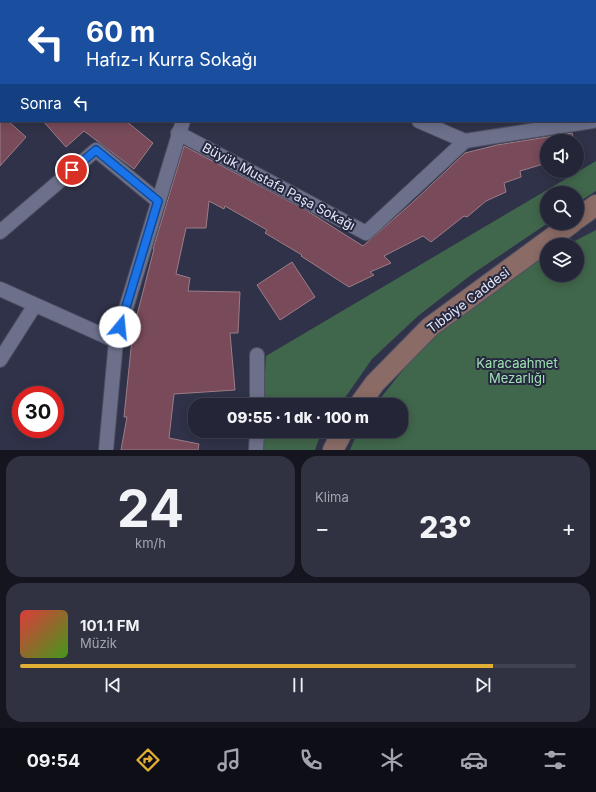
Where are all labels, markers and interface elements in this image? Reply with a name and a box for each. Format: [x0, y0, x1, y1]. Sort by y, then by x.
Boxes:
text: 60 m [86, 15, 155, 49]
icon: left [20, 16, 72, 68]
text: Hafız-ı Kurra Sokağı [86, 49, 257, 70]
icon: left [70, 92, 92, 114]
text: Sonra [20, 94, 62, 113]
map controls [540, 134, 584, 282]
button: sound [540, 134, 584, 178]
street label: Büyük Mustafa Paşa Sokağı [200, 139, 358, 233]
pin [55, 153, 89, 187]
icon: arrive [61, 159, 83, 181]
button: search [540, 186, 584, 230]
button: layers [540, 238, 584, 282]
street label: Tıbbiye Caddesi [424, 264, 512, 336]
position arrow [99, 306, 141, 348]
park label: Karacaahmet Mezarlığı [476, 355, 558, 386]
speed limit sign: 30 [12, 386, 64, 438]
text: 09:55 · 1 dk · 100 m [227, 408, 369, 427]
text: 24 [117, 477, 184, 540]
text: Klima [315, 489, 349, 505]
text: 23° [419, 509, 472, 545]
text: − [315, 515, 330, 541]
text: + [561, 515, 576, 541]
text: km/h [135, 535, 166, 551]
text: 101.1 FM [80, 616, 140, 635]
text: Müzik [80, 635, 117, 651]
icon: previous [102, 674, 124, 696]
icon: pause [287, 674, 309, 696]
icon: next [472, 674, 494, 696]
icon: directions [134, 746, 162, 774]
icon: music [215, 746, 243, 774]
icon: phone [297, 746, 325, 774]
icon: climate [378, 746, 406, 774]
icon: car [460, 746, 488, 774]
icon: filters [541, 746, 569, 774]
text: 09:54 [27, 750, 80, 771]

